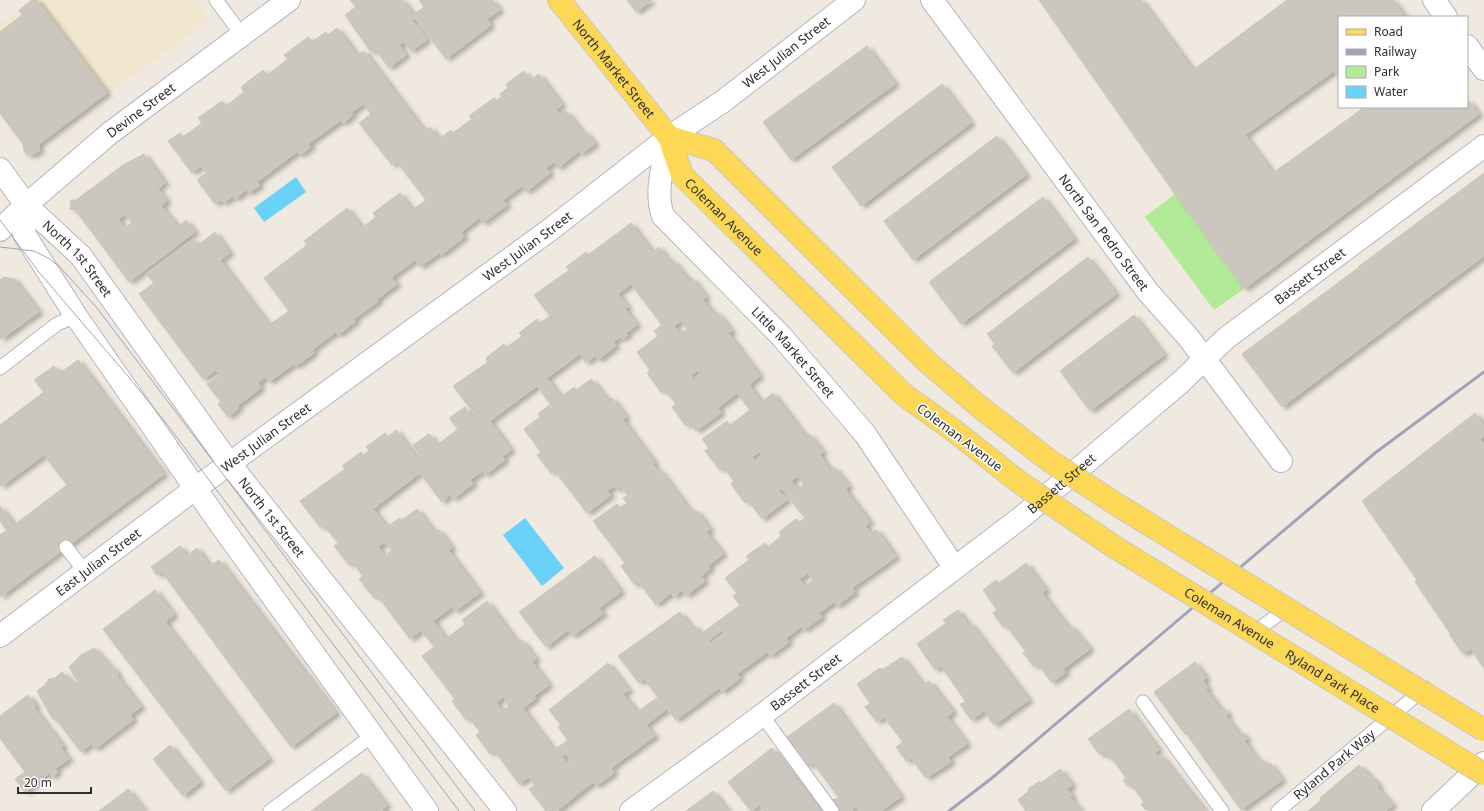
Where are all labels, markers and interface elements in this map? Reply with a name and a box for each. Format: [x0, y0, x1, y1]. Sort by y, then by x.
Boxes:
street label: West Julian Street [738, 12, 834, 92]
street label: North Market Street [569, 15, 660, 122]
legend [1338, 16, 1468, 108]
text: Road [1374, 23, 1403, 40]
text: Railway [1374, 43, 1418, 60]
text: Park [1374, 63, 1400, 80]
street label: Devine Street [103, 78, 179, 142]
text: Water [1374, 83, 1408, 100]
street label: North San Pedro Street [1055, 170, 1153, 295]
street label: Coleman Avenue [681, 174, 767, 259]
street label: West Julian Street [479, 207, 576, 285]
street label: North 1st Street [39, 216, 117, 301]
street label: Bassett Street [1270, 243, 1349, 308]
street label: Little Market Street [748, 302, 839, 402]
street label: West Julian Street [217, 398, 315, 476]
street label: Coleman Avenue [913, 399, 1007, 475]
street label: Bassett Street [1023, 449, 1100, 518]
street label: North 1st Street [235, 473, 309, 561]
street label: East Julian Street [52, 524, 145, 600]
street label: Coleman Avenue [1181, 583, 1278, 652]
street label: Ryland Park Place [1282, 645, 1383, 717]
street label: Bassett Street [766, 649, 845, 715]
street label: Ryland Park Way [1289, 724, 1379, 804]
scale bar [18, 769, 91, 795]
text: 20 m [24, 774, 52, 791]

